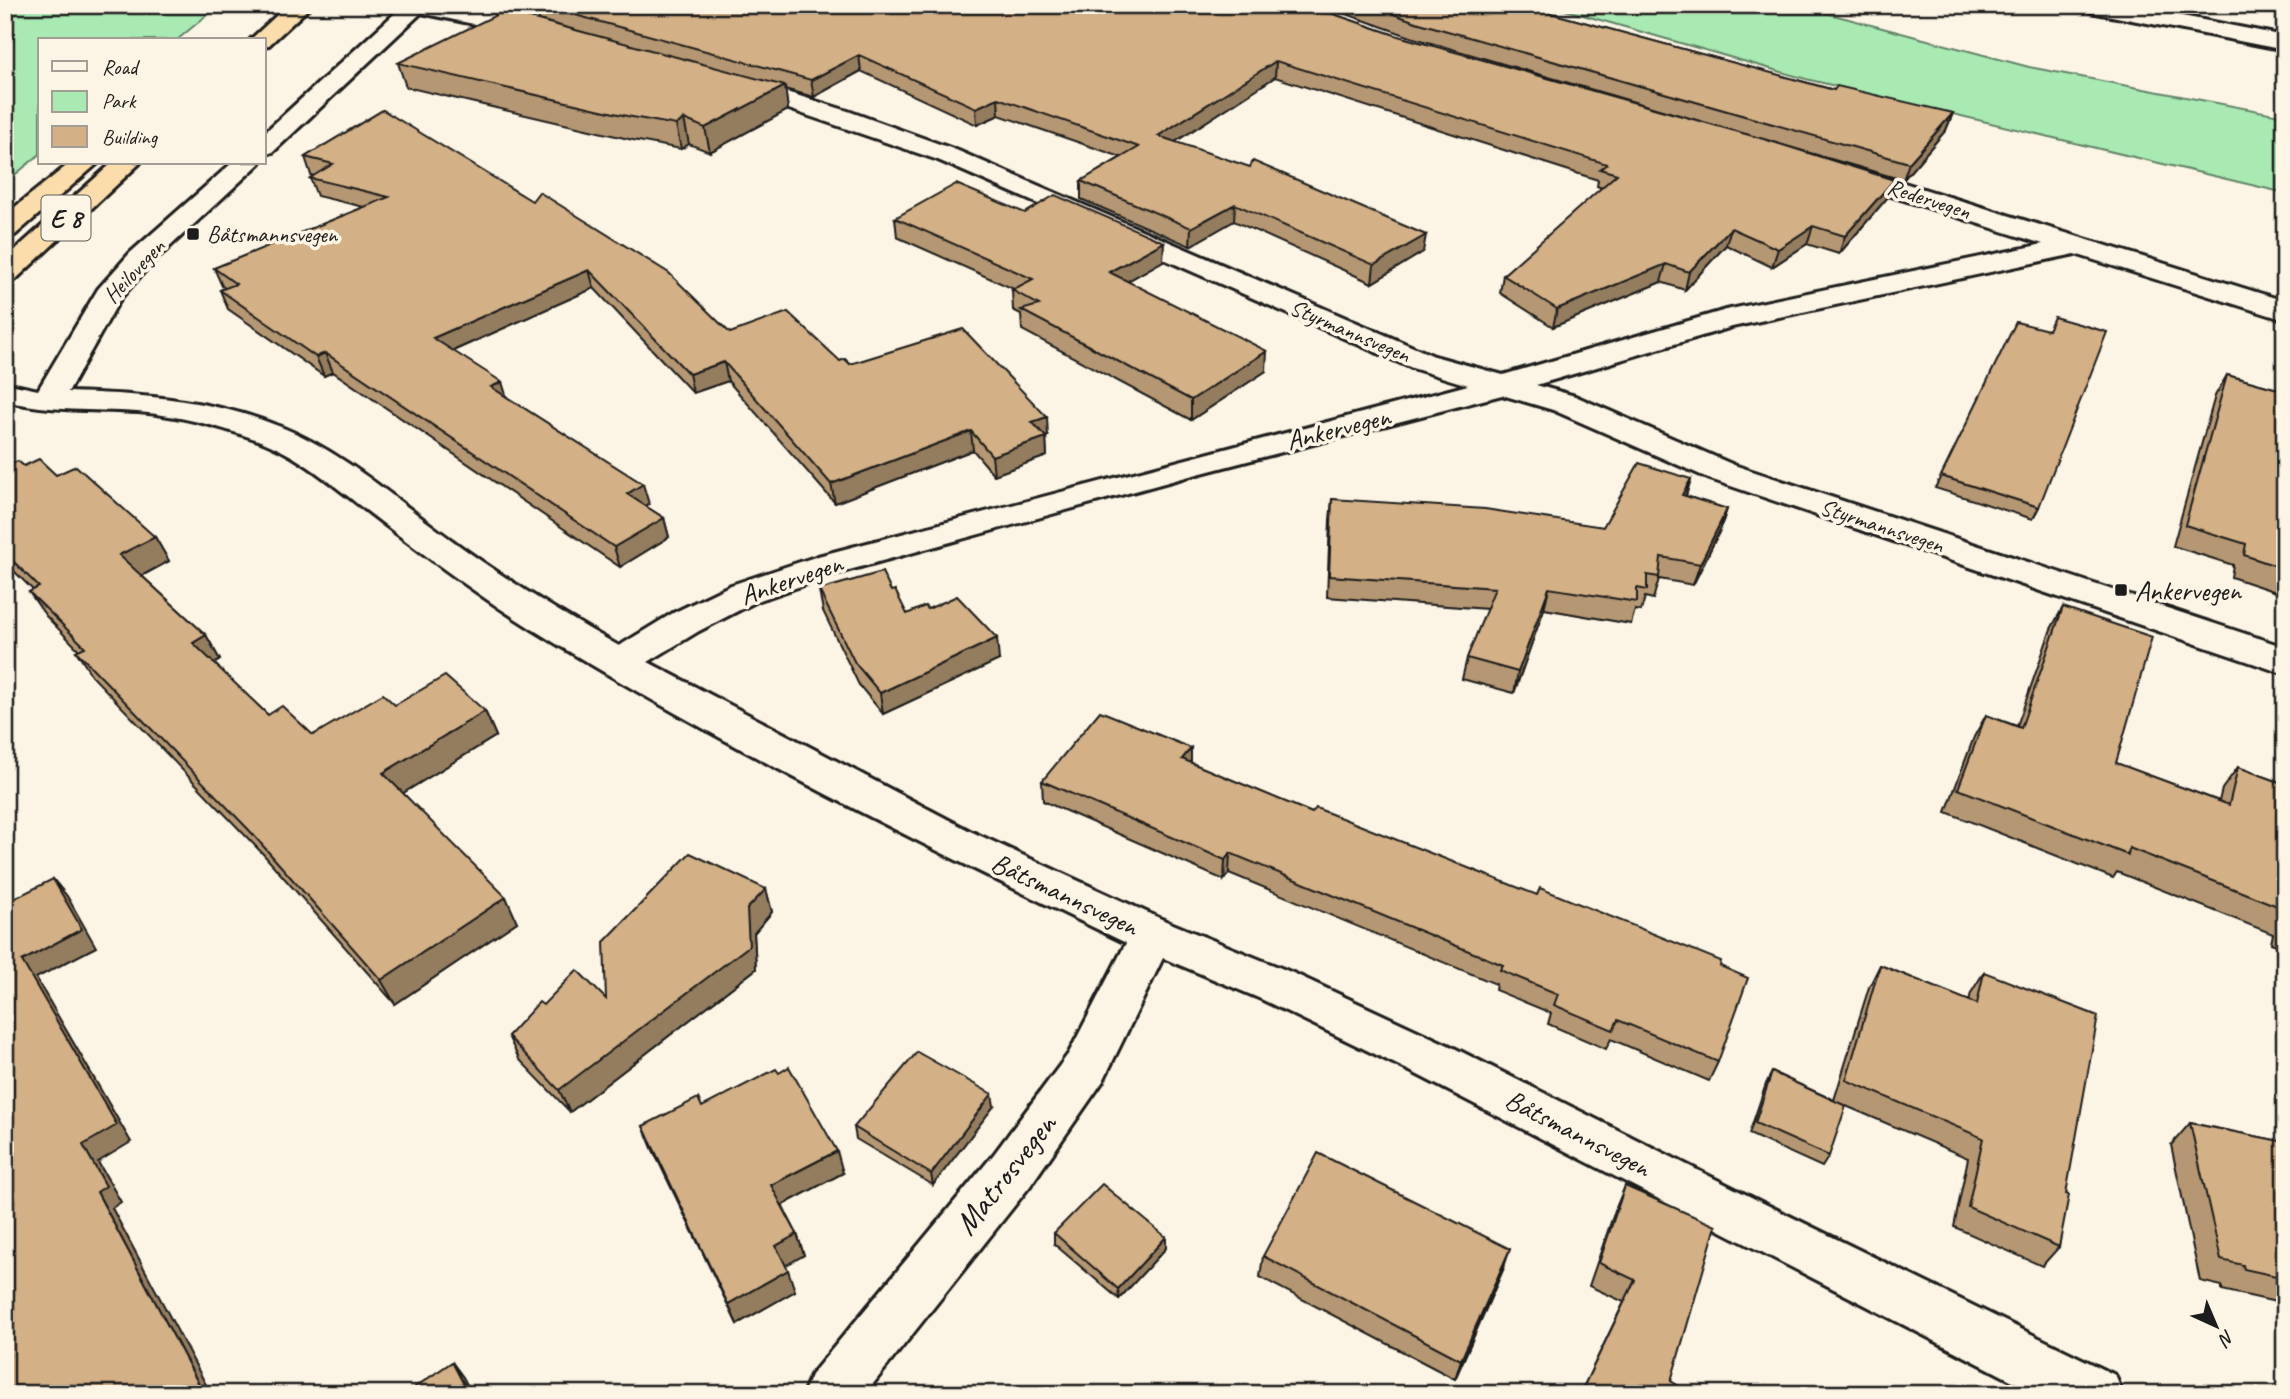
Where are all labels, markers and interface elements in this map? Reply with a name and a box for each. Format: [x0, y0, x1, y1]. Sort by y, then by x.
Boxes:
legend [38, 38, 266, 164]
text: Road [102, 54, 141, 80]
text: Park [102, 88, 137, 114]
text: Building [102, 124, 159, 150]
street label: Redervegen [1884, 172, 1975, 226]
road number: E 8 [42, 196, 90, 240]
place label: Båtsmannsvegen [207, 220, 339, 249]
marker: Båtsmannsvegen [185, 226, 201, 242]
street label: Heilovegen [97, 232, 172, 309]
street label: Styrmannsvegen [1285, 293, 1415, 370]
street label: Ankervegen [1282, 398, 1395, 458]
street label: Styrmannsvegen [1817, 492, 1948, 560]
street label: Ankervegen [735, 545, 848, 613]
place label: Ankervegen [2135, 573, 2242, 608]
marker: Ankervegen [2113, 582, 2129, 598]
street label: Båtsmannsvegen [986, 845, 1145, 944]
street label: Båtsmannsvegen [1500, 1081, 1658, 1185]
street label: Matrosvegen [944, 1103, 1067, 1243]
north arrow [2182, 1290, 2252, 1360]
text: N [2212, 1325, 2240, 1352]

